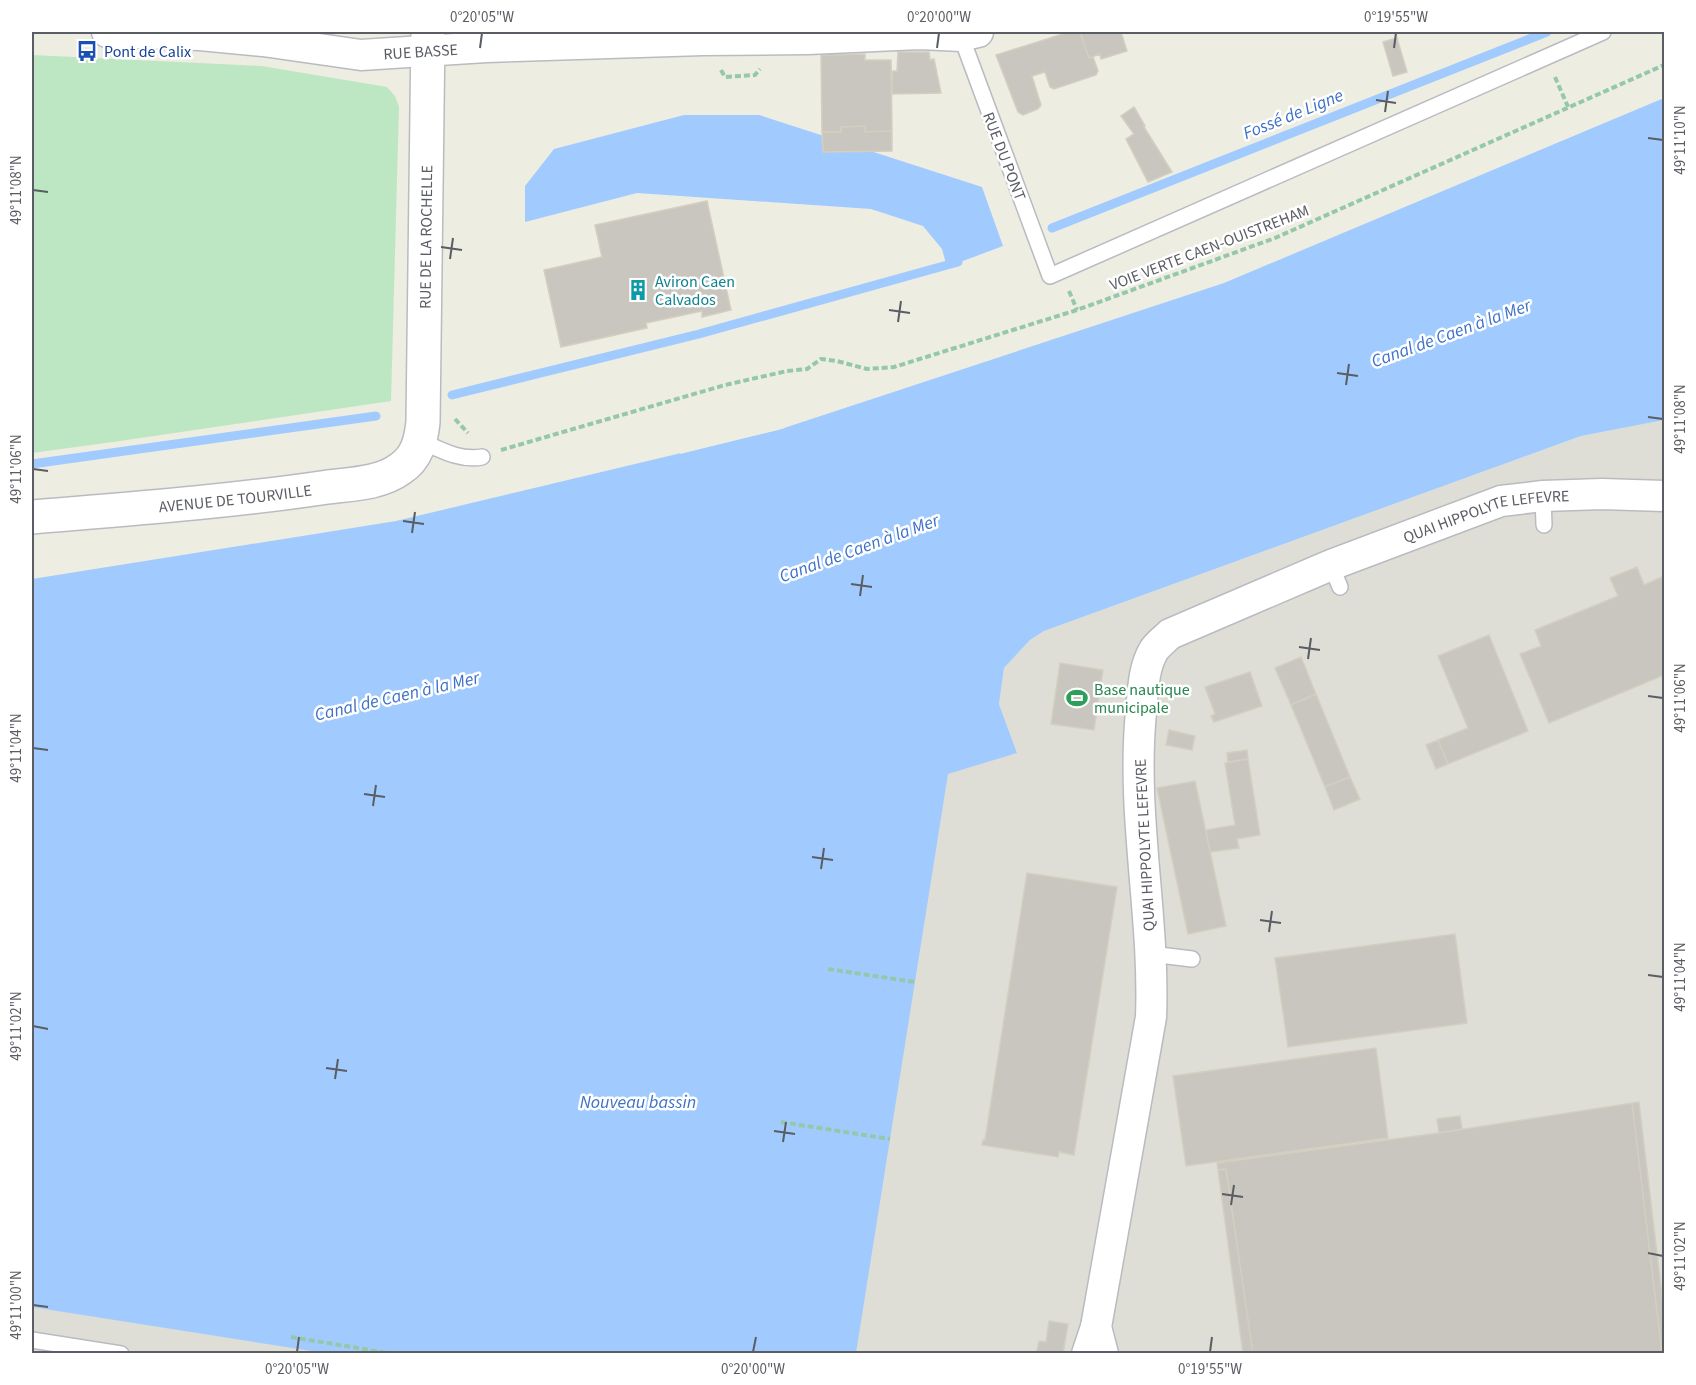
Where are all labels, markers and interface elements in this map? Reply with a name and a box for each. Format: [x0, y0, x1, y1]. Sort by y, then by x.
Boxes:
text: 0°20'05"W [450, 7, 514, 28]
text: 0°20'00"W [907, 7, 971, 28]
text: 0°19'55"W [1364, 7, 1428, 28]
bus stop icon: Pont de Calix [75, 39, 99, 63]
street label: RUE BASSE [383, 39, 458, 66]
place label: Pont de Calix [104, 41, 191, 63]
water label: Fossé de Ligne [1239, 83, 1348, 146]
text: 49°11'10"N [1670, 105, 1691, 175]
street label: RUE DU PONT [977, 109, 1031, 204]
text: 49°11'08"N [6, 155, 27, 225]
street label: RUE DE LA ROCHELLE [414, 165, 438, 309]
street label: VOIE VERTE CAEN-OUISTREHAM [1106, 200, 1312, 296]
place label: Aviron Caen Calvados [655, 271, 735, 311]
building icon: Aviron Caen Calvados [626, 278, 650, 302]
water label: Canal de Caen à la Mer [1368, 293, 1535, 374]
text: 49°11'08"N [1670, 384, 1691, 454]
text: 49°11'06"N [6, 434, 27, 504]
street label: AVENUE DE TOURVILLE [158, 479, 313, 518]
street label: QUAI HIPPOLYTE LEFEVRE [1400, 485, 1570, 549]
water label: Canal de Caen à la Mer [776, 508, 943, 589]
text: 49°11'06"N [1670, 663, 1691, 733]
water label: Canal de Caen à la Mer [312, 665, 483, 728]
place label: Base nautique municipale [1094, 679, 1190, 719]
sports icon: Base nautique municipale [1065, 686, 1089, 710]
text: 49°11'04"N [6, 713, 27, 783]
street label: QUAI HIPPOLYTE LEFEVRE [1129, 758, 1161, 932]
text: 49°11'04"N [1670, 942, 1691, 1012]
text: 49°11'02"N [6, 991, 27, 1061]
water label: Nouveau bassin [580, 1090, 696, 1115]
text: 49°11'02"N [1670, 1221, 1691, 1291]
text: 49°11'00"N [6, 1270, 27, 1340]
text: 0°20'05"W [265, 1359, 329, 1380]
text: 0°20'00"W [721, 1359, 785, 1380]
text: 0°19'55"W [1178, 1359, 1242, 1380]

